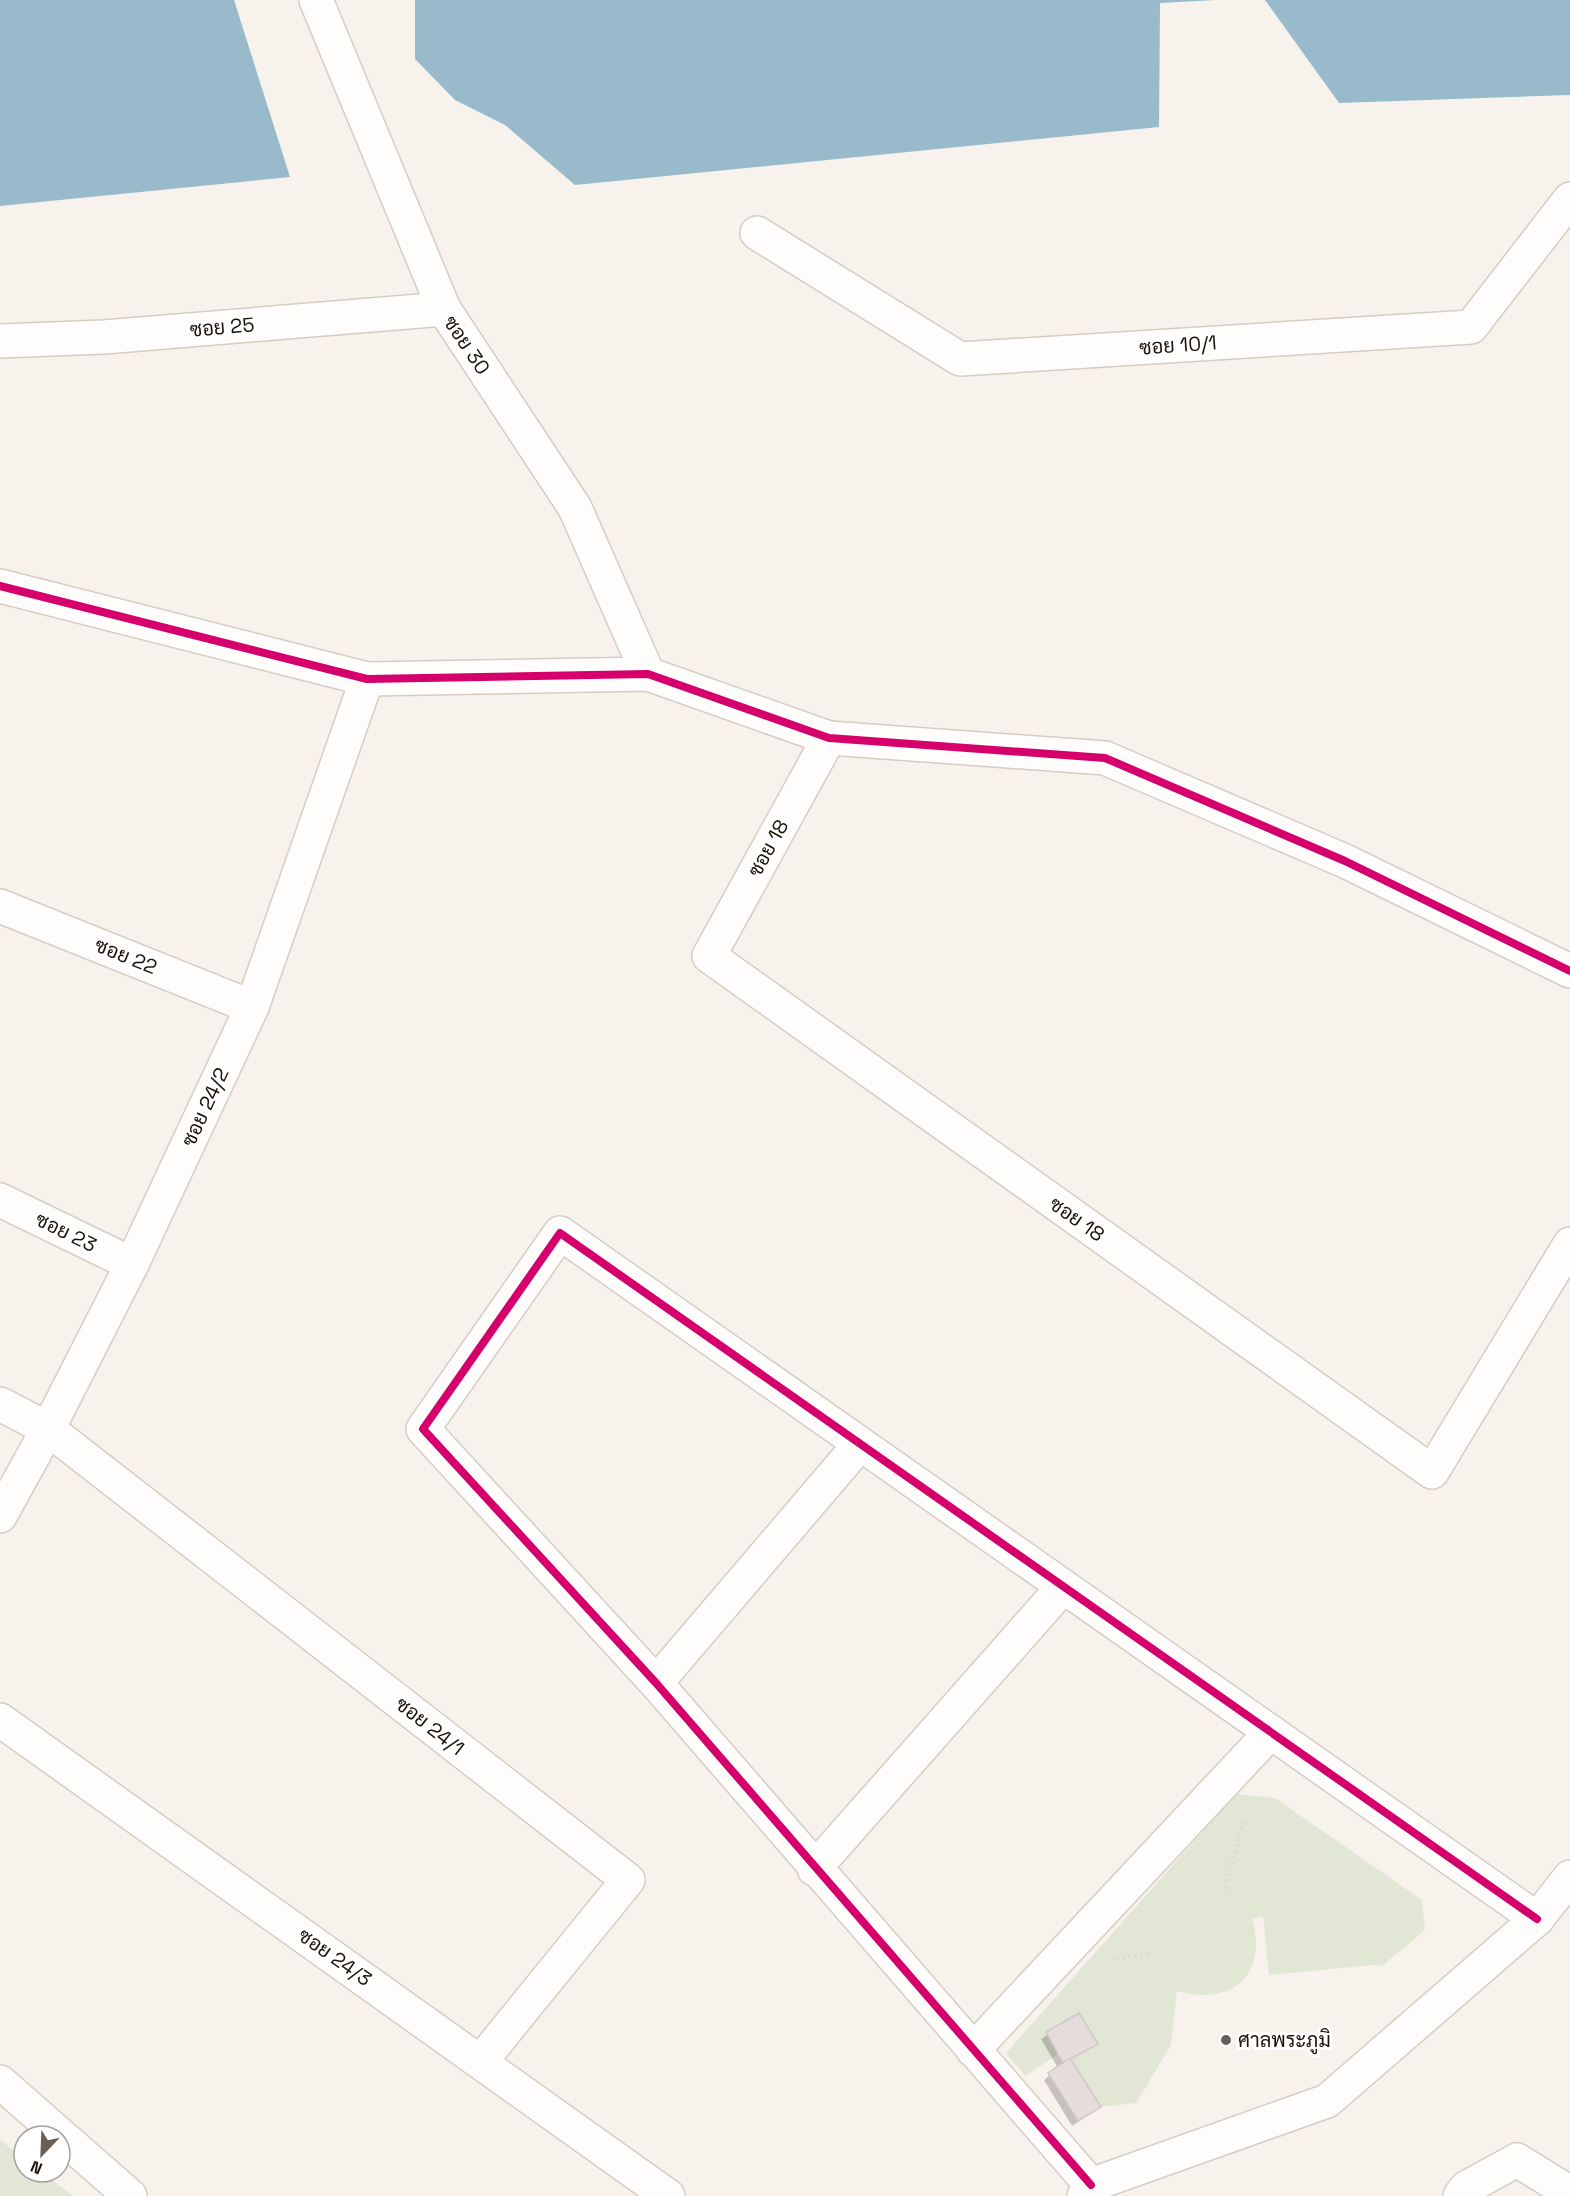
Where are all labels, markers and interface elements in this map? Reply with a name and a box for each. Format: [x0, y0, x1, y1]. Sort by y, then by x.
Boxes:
street label: ซอย 25 [189, 311, 255, 343]
street label: ซอย 30 [438, 311, 496, 379]
street label: ซอย 10/1 [1138, 329, 1218, 361]
street label: ซอย 18 [742, 815, 794, 881]
street label: ซอย 22 [91, 932, 161, 980]
street label: ซอย 24/2 [175, 1063, 235, 1151]
street label: ซอย 18 [1044, 1191, 1110, 1247]
street label: ซอย 23 [31, 1206, 101, 1258]
street label: ซอย 24/1 [390, 1691, 470, 1761]
street label: ซอย 24/3 [293, 1922, 377, 1992]
place label: ศาลพระภูมิ [1238, 2027, 1331, 2055]
marker: ศาลพระภูมิ [1219, 2033, 1233, 2047]
north arrow [12, 2124, 72, 2184]
text: N [27, 2156, 45, 2179]

